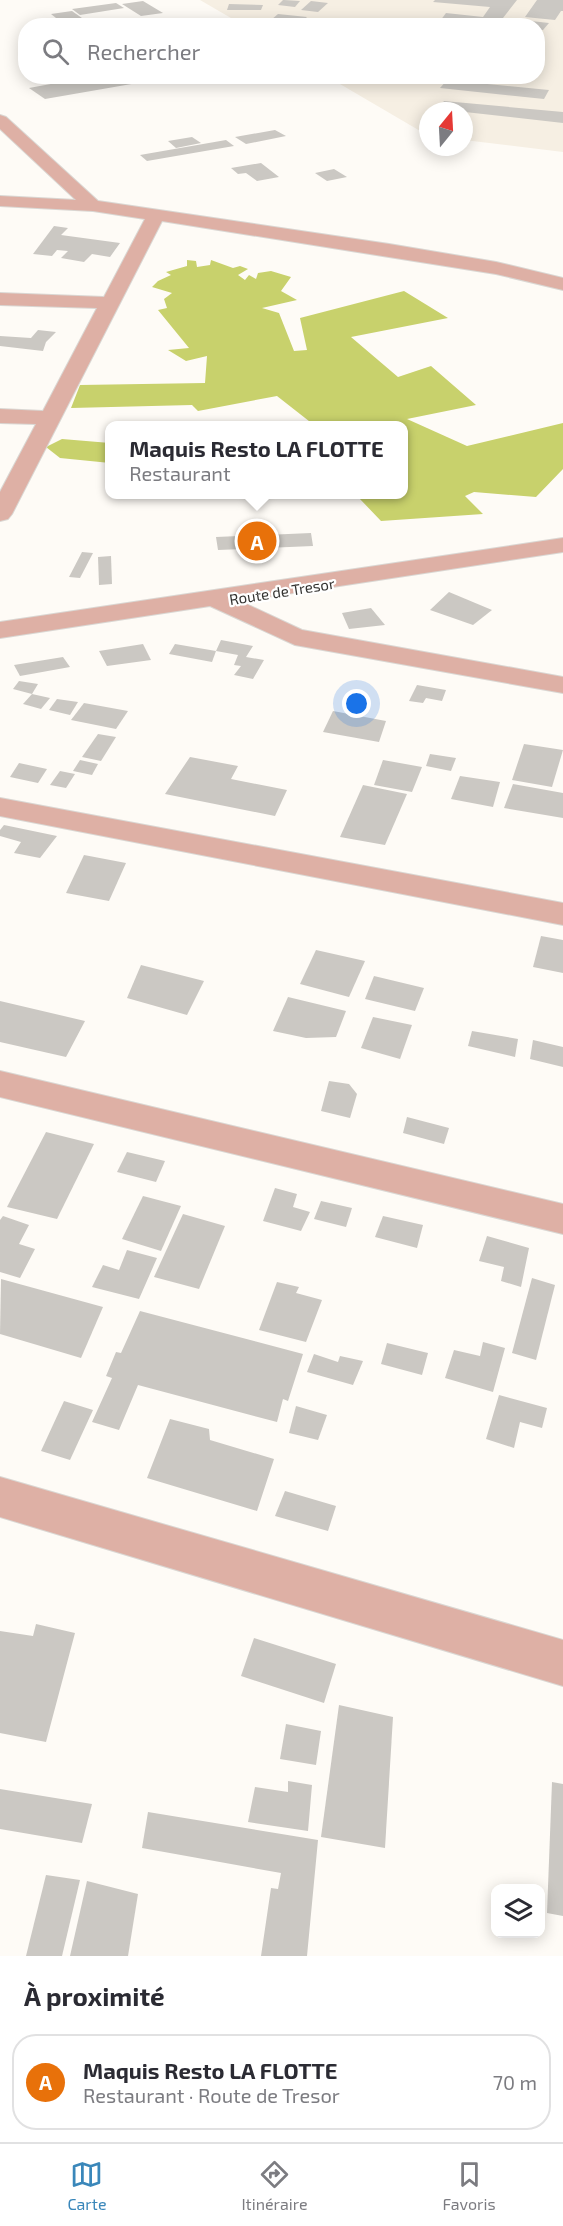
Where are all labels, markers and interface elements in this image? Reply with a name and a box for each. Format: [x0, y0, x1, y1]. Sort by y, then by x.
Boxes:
search box [18, 18, 545, 84]
icon: search [39, 35, 72, 68]
text: Rechercher [87, 38, 200, 64]
north arrow [419, 102, 473, 156]
popup [105, 421, 408, 499]
text: Maquis Resto LA FLOTTE [129, 435, 384, 461]
text: Restaurant [129, 461, 231, 485]
pin: A [238, 518, 276, 564]
street label: Route de Tresor [228, 574, 336, 608]
your location [342, 689, 371, 718]
map controls [491, 1884, 545, 1938]
button: layers [491, 1884, 545, 1938]
text: À proximité [24, 1980, 165, 2011]
text: Maquis Resto LA FLOTTE [83, 2057, 338, 2083]
text: A [39, 2070, 52, 2094]
text: 70 m [493, 2070, 537, 2094]
text: Restaurant · Route de Tresor [83, 2083, 340, 2107]
tab: Carte [67, 2158, 106, 2213]
tab: Itinéraire [241, 2158, 308, 2213]
tab: Favoris [442, 2158, 496, 2213]

